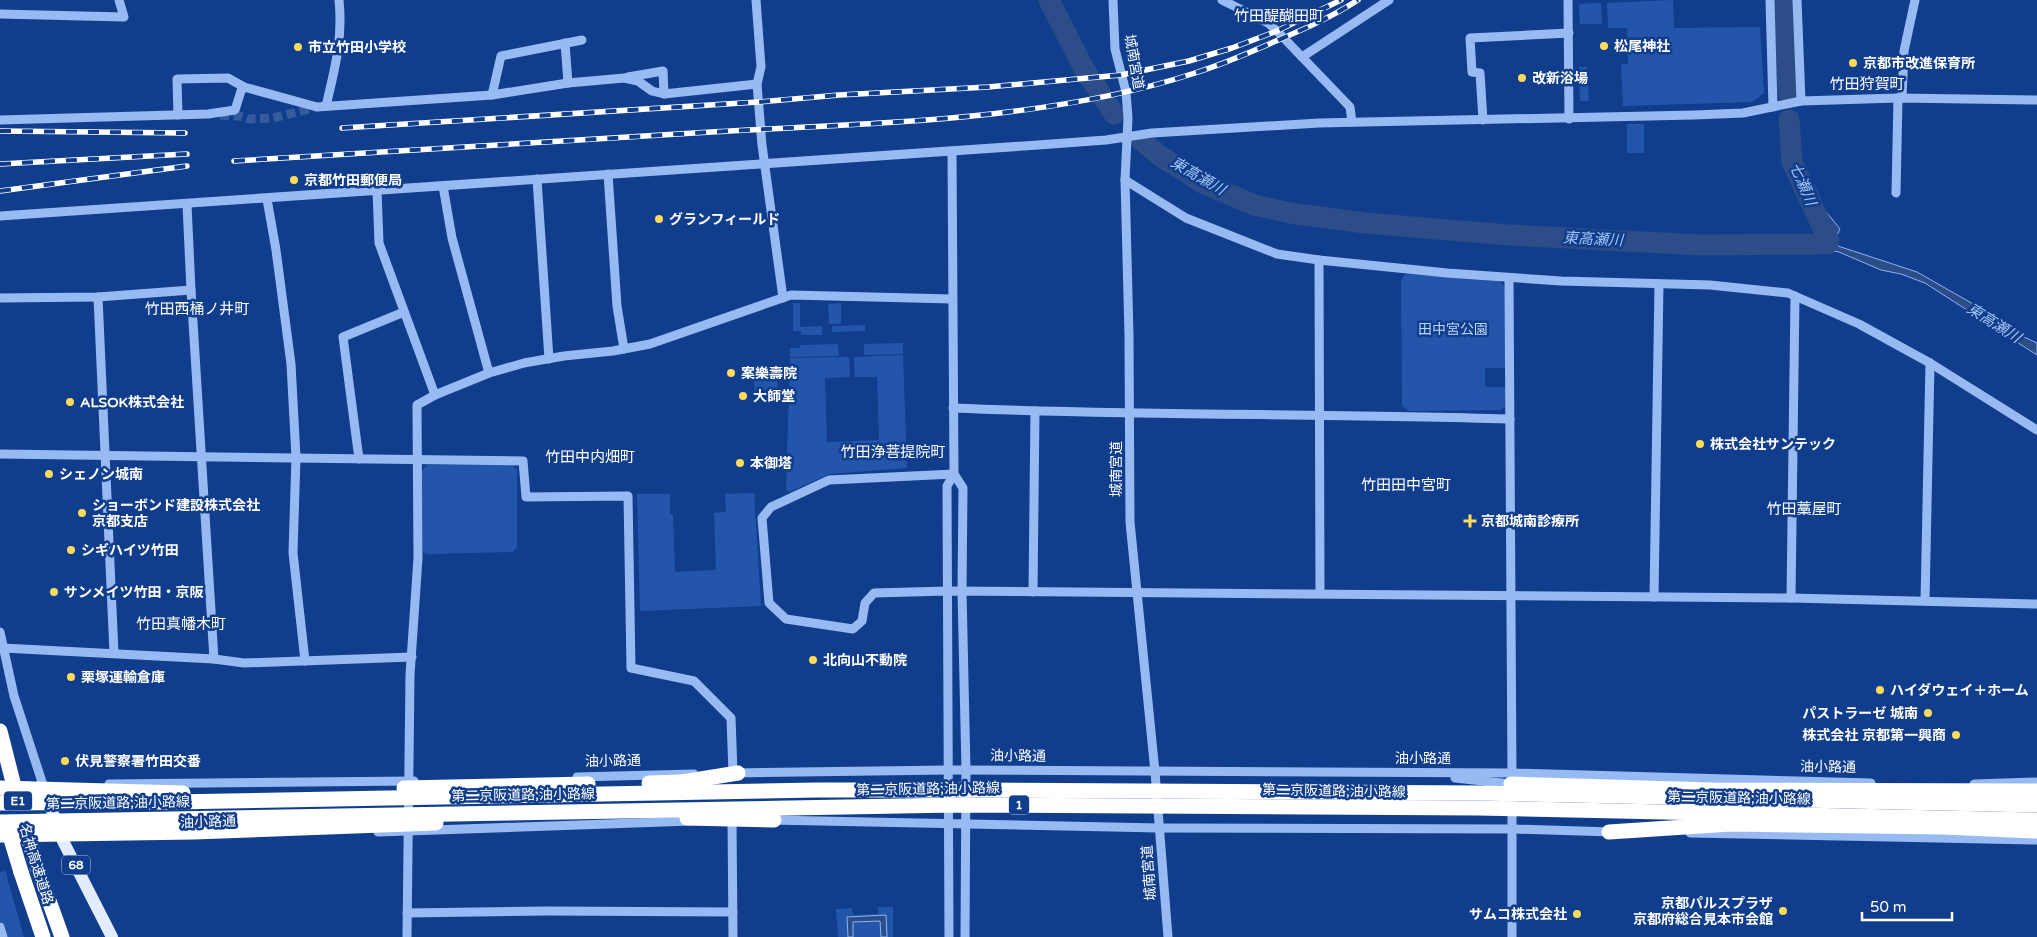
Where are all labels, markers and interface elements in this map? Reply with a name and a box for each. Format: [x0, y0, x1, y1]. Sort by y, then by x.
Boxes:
district label: 竹田醍醐田町 [1234, 7, 1324, 25]
street label: 城南宮道 [1121, 33, 1147, 91]
place label: 松尾神社 [1614, 38, 1670, 55]
place label: 市立竹田小学校 [308, 39, 406, 56]
marker: 松尾神社 [1598, 40, 1610, 52]
marker: 市立竹田小学校 [292, 41, 304, 53]
place label: 京都市改進保育所 [1863, 55, 1975, 72]
marker: 京都市改進保育所 [1847, 57, 1859, 69]
place label: 改新浴場 [1532, 70, 1588, 87]
marker: 改新浴場 [1516, 72, 1528, 84]
district label: 竹田狩賀町 [1829, 75, 1905, 93]
water label: 東高瀬川 [1168, 153, 1230, 200]
water label: 七瀬川 [1786, 160, 1821, 210]
place label: 京都竹田郵便局 [304, 172, 402, 189]
marker: 京都竹田郵便局 [288, 174, 300, 186]
place label: グランフィールド [669, 211, 780, 228]
marker: グランフィールド [653, 213, 665, 225]
water label: 東高瀬川 [1563, 228, 1625, 250]
water label: 東高瀬川 [1964, 299, 2026, 348]
district label: 竹田西桶ノ井町 [144, 300, 250, 318]
park label: 田中宮公園 [1418, 321, 1488, 338]
place label: 案樂壽院 [741, 365, 797, 382]
marker: 案樂壽院 [725, 367, 737, 379]
place label: 大師堂 [753, 388, 795, 405]
marker: 大師堂 [737, 390, 749, 402]
place label: ALSOK株式会社 [80, 394, 184, 411]
marker: ALSOK株式会社 [64, 396, 76, 408]
place label: 株式会社サンテック [1710, 436, 1836, 453]
marker: 株式会社サンテック [1694, 438, 1706, 450]
street label: 城南宮道 [1108, 441, 1125, 497]
district label: 竹田浄菩提院町 [840, 443, 946, 461]
district label: 竹田中内畑町 [545, 448, 635, 466]
place label: 本御塔 [750, 455, 792, 472]
marker: 本御塔 [734, 457, 746, 469]
place label: シェノン城南 [59, 466, 143, 483]
marker: シェノン城南 [43, 468, 55, 480]
district label: 竹田田中宮町 [1361, 476, 1451, 494]
place label: ショーボンド建設株式会社 京都支店 [92, 497, 260, 530]
district label: 竹田藁屋町 [1766, 500, 1842, 518]
marker: ショーボンド建設株式会社 京都支店 [76, 507, 88, 519]
place label: 京都城南診療所 [1481, 513, 1579, 530]
marker: 京都城南診療所 [1463, 514, 1477, 528]
place label: シギハイツ竹田 [81, 542, 179, 559]
marker: シギハイツ竹田 [65, 544, 77, 556]
place label: サンメイツ竹田・京阪 [64, 584, 204, 601]
marker: サンメイツ竹田・京阪 [48, 586, 60, 598]
district label: 竹田真幡木町 [136, 615, 226, 633]
place label: 北向山不動院 [823, 652, 907, 669]
marker: 北向山不動院 [807, 654, 819, 666]
place label: 栗塚運輸倉庫 [81, 669, 165, 686]
marker: 栗塚運輸倉庫 [65, 671, 77, 683]
place label: ハイダウェイ＋ホーム [1890, 682, 2029, 699]
marker: ハイダウェイ＋ホーム [1874, 684, 1886, 696]
place label: パストラーゼ 城南 [1802, 705, 1918, 722]
marker: パストラーゼ 城南 [1922, 707, 1934, 719]
place label: 株式会社 京都第一興商 [1802, 727, 1946, 744]
marker: 株式会社 京都第一興商 [1950, 729, 1962, 741]
street label: 油小路通 [990, 747, 1046, 765]
street label: 油小路通 [1395, 750, 1451, 767]
street label: 油小路通 [585, 752, 641, 770]
place label: 伏見警察署竹田交番 [75, 753, 201, 770]
marker: 伏見警察署竹田交番 [59, 755, 71, 767]
street label: 油小路通 [1800, 758, 1856, 776]
street label: 第二京阪道路;油小路線 [856, 779, 1000, 799]
street label: 第二京阪道路;油小路線 [1262, 781, 1406, 801]
street label: 第二京阪道路;油小路線 [451, 785, 595, 805]
street label: 第二京阪道路;油小路線 [1667, 788, 1811, 808]
road number: E1 [4, 791, 32, 810]
street label: 第二京阪道路;油小路線 [46, 793, 190, 813]
road number: 1 [1009, 796, 1029, 814]
street label: 油小路通 [180, 813, 236, 831]
street label: 名神高速道路 [16, 821, 56, 907]
street label: 城南宮道 [1139, 844, 1159, 902]
road number: 68 [62, 856, 90, 874]
scale bar [1862, 890, 1952, 922]
place label: 京都パルスプラザ 京都府総合見本市会館 [1633, 895, 1773, 928]
text: 50 m [1870, 898, 1907, 916]
marker: 京都パルスプラザ 京都府総合見本市会館 [1777, 905, 1789, 917]
place label: サムコ株式会社 [1469, 906, 1567, 923]
marker: サムコ株式会社 [1571, 908, 1583, 920]

